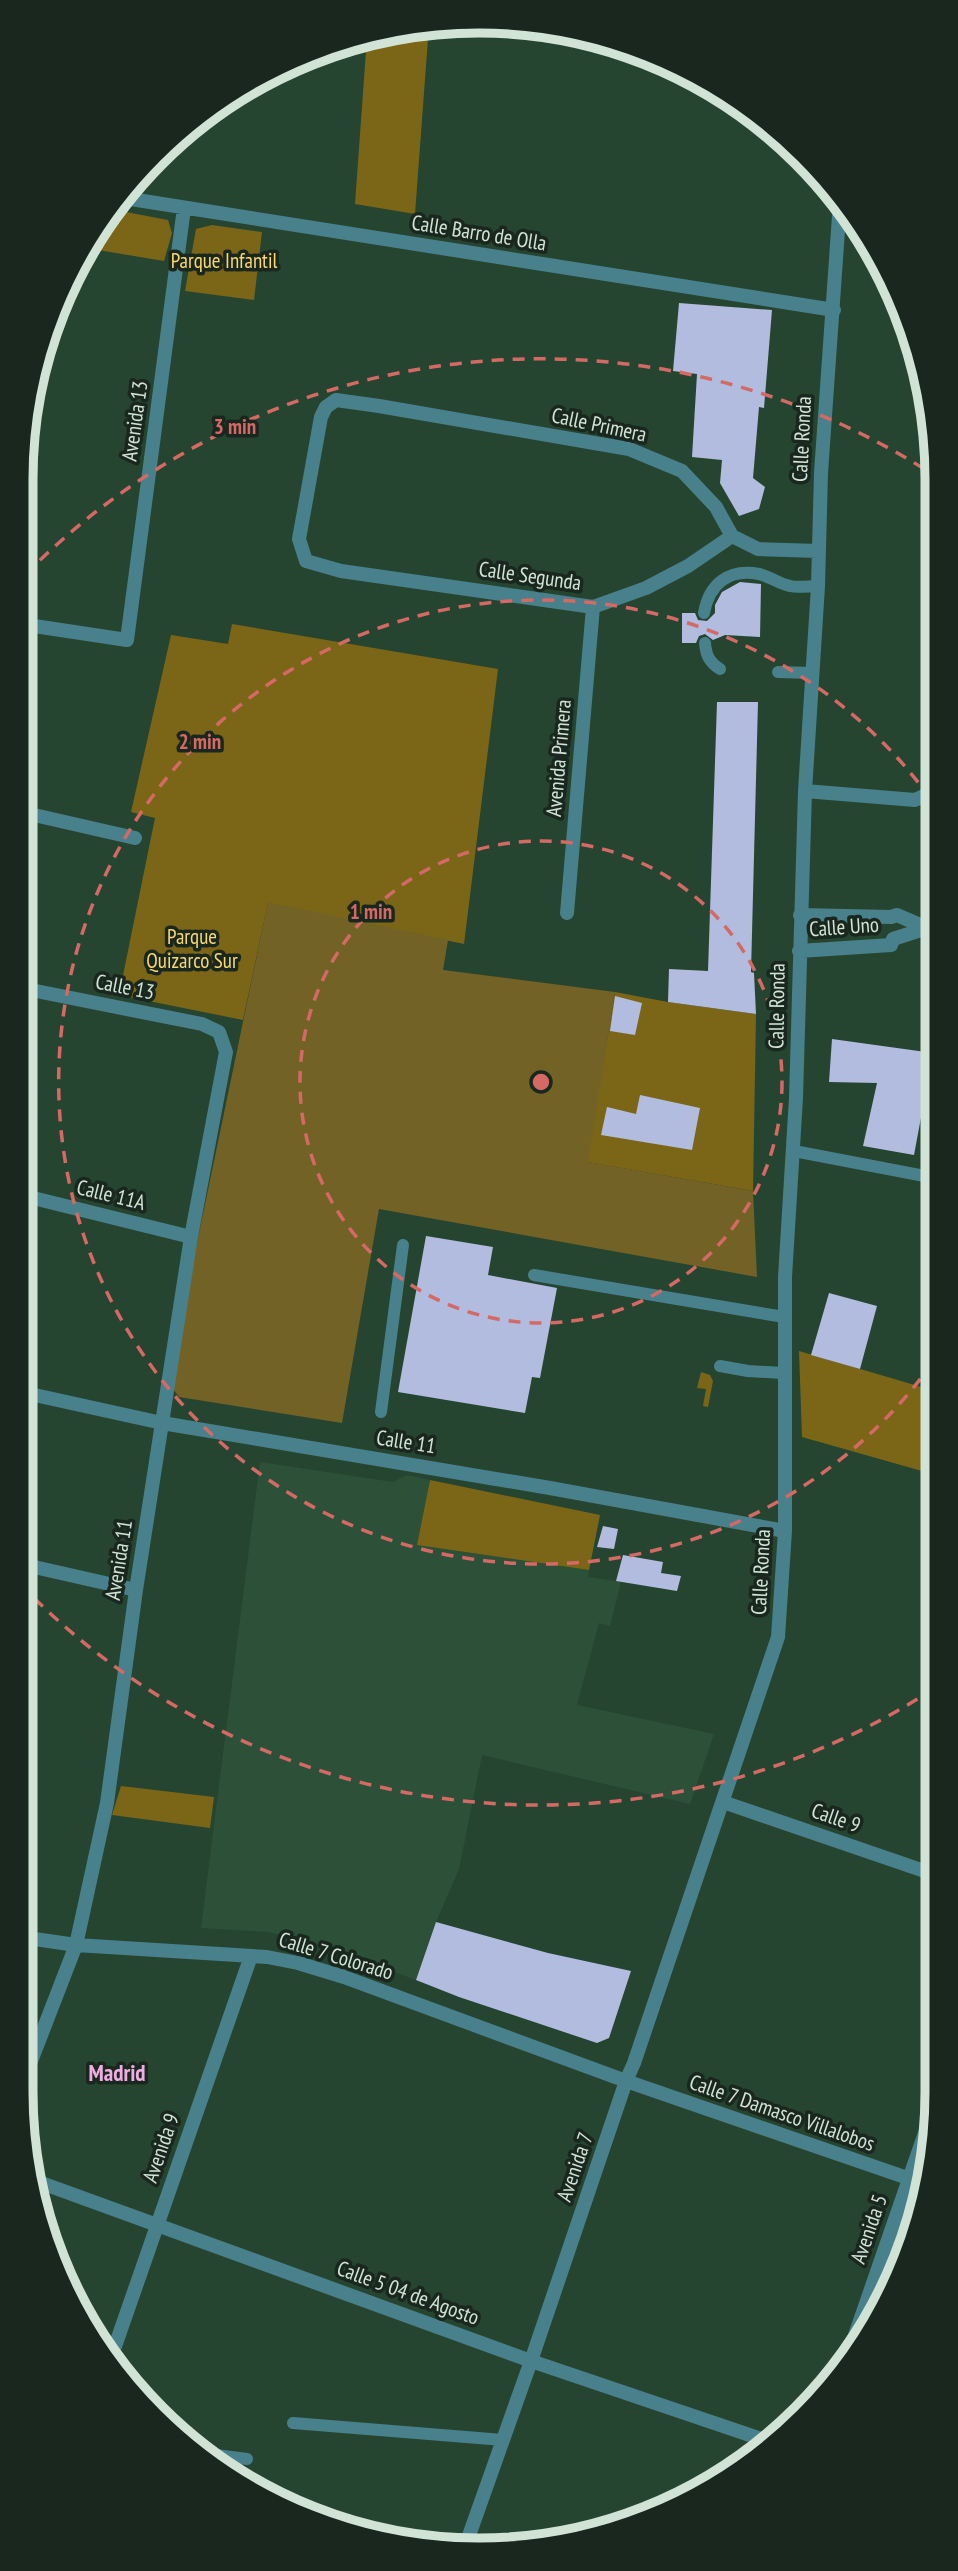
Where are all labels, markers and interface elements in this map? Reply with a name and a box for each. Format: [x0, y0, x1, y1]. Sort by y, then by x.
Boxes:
street label: Calle Barro de Olla [410, 209, 548, 256]
park label: Parque Infantil [171, 247, 277, 274]
street label: Avenida 13 [116, 379, 153, 463]
street label: Calle Ronda [786, 395, 817, 482]
street label: Calle Primera [549, 401, 649, 448]
text: 3 min [214, 413, 256, 440]
street label: Calle Segunda [477, 555, 583, 596]
street label: Avenida Primera [540, 698, 577, 818]
text: 2 min [179, 728, 221, 755]
text: 1 min [350, 898, 392, 925]
street label: Calle Uno [808, 911, 880, 942]
park label: Parque Quizarco Sur [146, 923, 238, 974]
street label: Calle Ronda [762, 963, 791, 1049]
street label: Calle 13 [93, 968, 157, 1005]
centre of rings [529, 1070, 553, 1094]
street label: Calle 11A [74, 1173, 148, 1216]
street label: Calle 11 [375, 1424, 438, 1459]
street label: Avenida 11 [99, 1518, 138, 1602]
street label: Calle Ronda [745, 1528, 776, 1615]
street label: Calle 9 [808, 1797, 864, 1838]
street label: Calle 7 Colorado [276, 1925, 397, 1986]
district label: Madrid [88, 2058, 146, 2087]
street label: Calle 7 Damasco Villalobos [686, 2068, 878, 2157]
street label: Avenida 9 [136, 2110, 185, 2186]
street label: Avenida 7 [550, 2129, 599, 2205]
street label: Avenida 5 [844, 2191, 893, 2267]
street label: Calle 5 04 de Agosto [333, 2254, 483, 2331]

